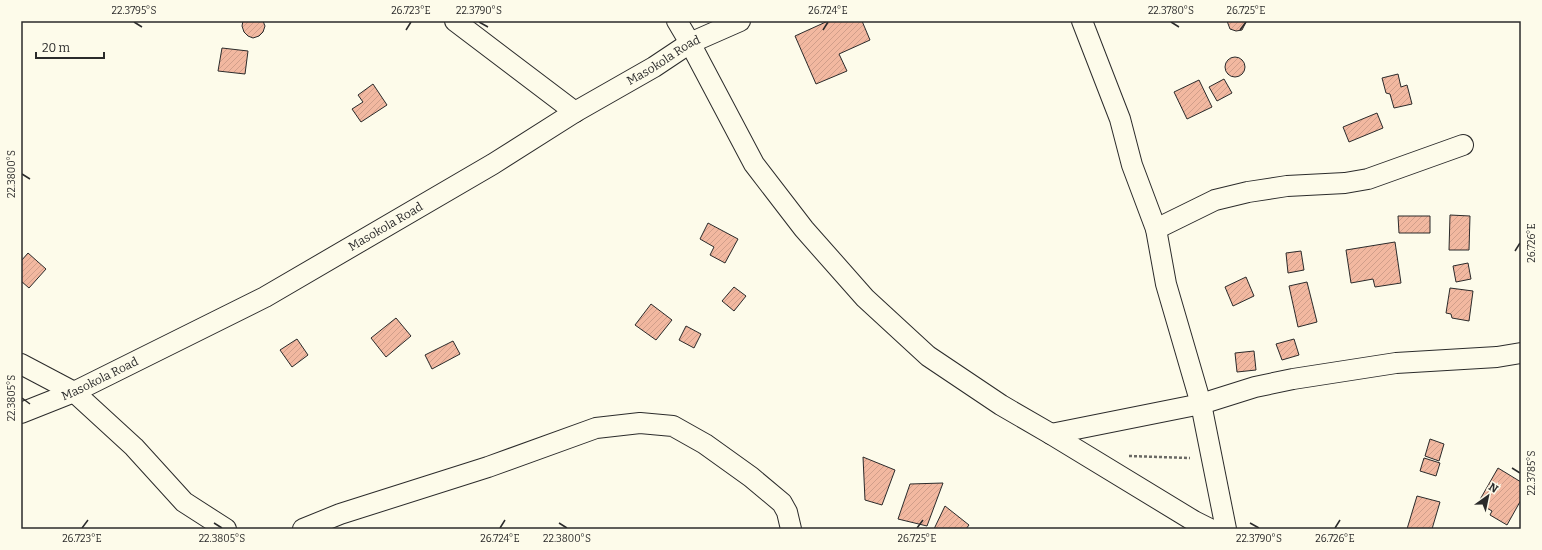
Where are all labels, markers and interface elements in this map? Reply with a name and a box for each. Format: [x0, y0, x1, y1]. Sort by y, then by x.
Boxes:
text: 22.3795°S [112, 5, 157, 17]
text: 26.723°E [391, 5, 431, 17]
text: 22.3790°S [456, 5, 502, 17]
text: 26.724°E [808, 5, 848, 17]
text: 22.3780°S [1148, 5, 1194, 17]
text: 26.725°E [1226, 5, 1266, 17]
street label: Masokola Road [624, 32, 702, 88]
scale bar [36, 34, 104, 60]
text: 20 m [42, 41, 71, 55]
text: 22.3800°S [6, 150, 18, 198]
street label: Masokola Road [346, 200, 425, 254]
text: 26.726°E [1526, 223, 1538, 263]
street label: Masokola Road [60, 354, 140, 403]
text: 22.3805°S [6, 375, 18, 421]
text: 22.3785°S [1526, 450, 1538, 496]
north arrow [1468, 476, 1508, 516]
text: N [1486, 480, 1501, 496]
text: 26.723°E [62, 533, 102, 545]
text: 22.3805°S [199, 533, 245, 545]
text: 26.724°E [480, 533, 520, 545]
text: 22.3800°S [543, 533, 591, 545]
text: 26.725°E [897, 533, 937, 545]
text: 22.3790°S [1236, 533, 1282, 545]
text: 26.726°E [1315, 533, 1355, 545]

